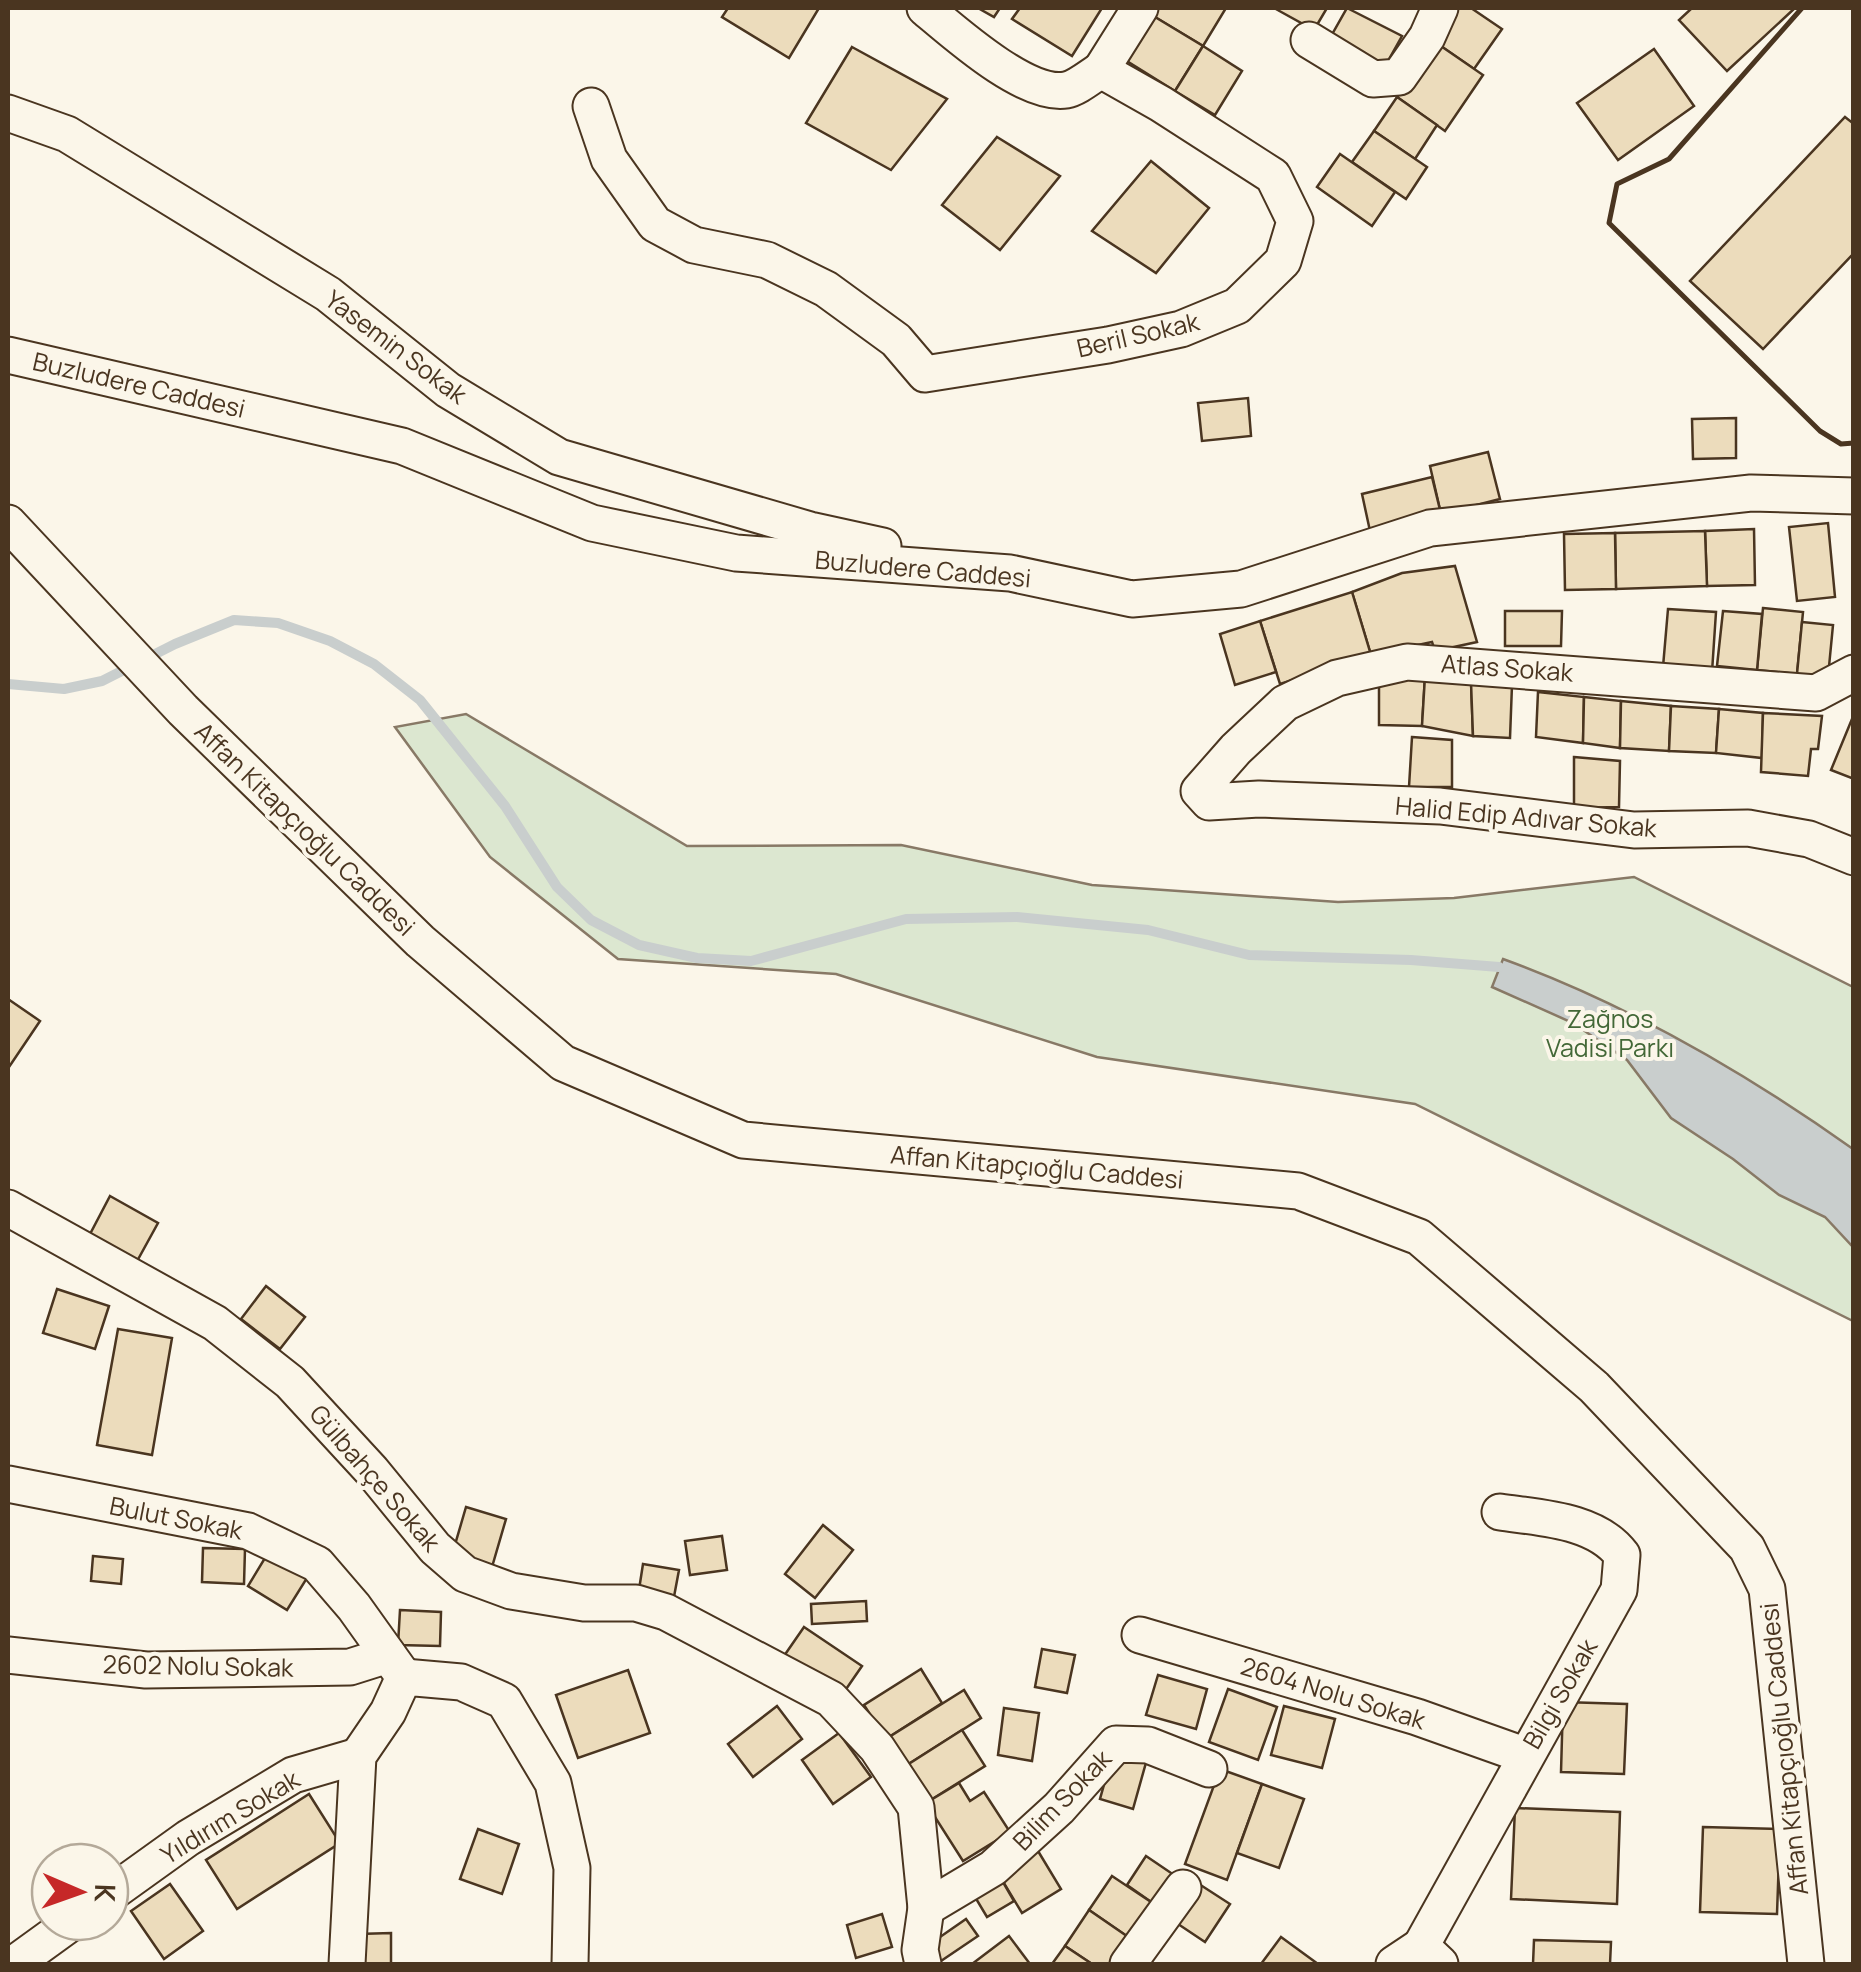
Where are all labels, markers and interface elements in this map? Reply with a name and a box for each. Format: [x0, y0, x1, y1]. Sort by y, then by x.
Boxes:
street label: Yasemin Sokak [318, 282, 475, 412]
street label: Beril Sokak [1073, 303, 1203, 366]
street label: Buzludere Caddesi [30, 343, 249, 426]
street label: Buzludere Caddesi [813, 542, 1033, 595]
street label: Atlas Sokak [1440, 645, 1575, 690]
street label: Affan Kitapçıoğlu Caddesi [187, 714, 423, 943]
street label: Halid Edip Adıvar Sokak [1394, 788, 1659, 845]
park label: Zağnos Vadisi Parkı [1546, 1001, 1674, 1065]
street label: Affan Kitapçıoğlu Caddesi [889, 1136, 1185, 1197]
street label: Gülbahçe Sokak [302, 1397, 449, 1559]
street label: Bulut Sokak [107, 1487, 246, 1548]
street label: Affan Kitapçıoğlu Caddesi [1751, 1601, 1816, 1897]
street label: Bilgi Sokak [1514, 1632, 1605, 1755]
street label: 2602 Nolu Sokak [102, 1646, 294, 1685]
street label: 2604 Nolu Sokak [1237, 1648, 1430, 1737]
street label: Bilim Sokak [1005, 1741, 1119, 1858]
street label: Yıldırım Sokak [154, 1761, 306, 1872]
north arrow [30, 1842, 130, 1942]
text: K [87, 1883, 125, 1904]

